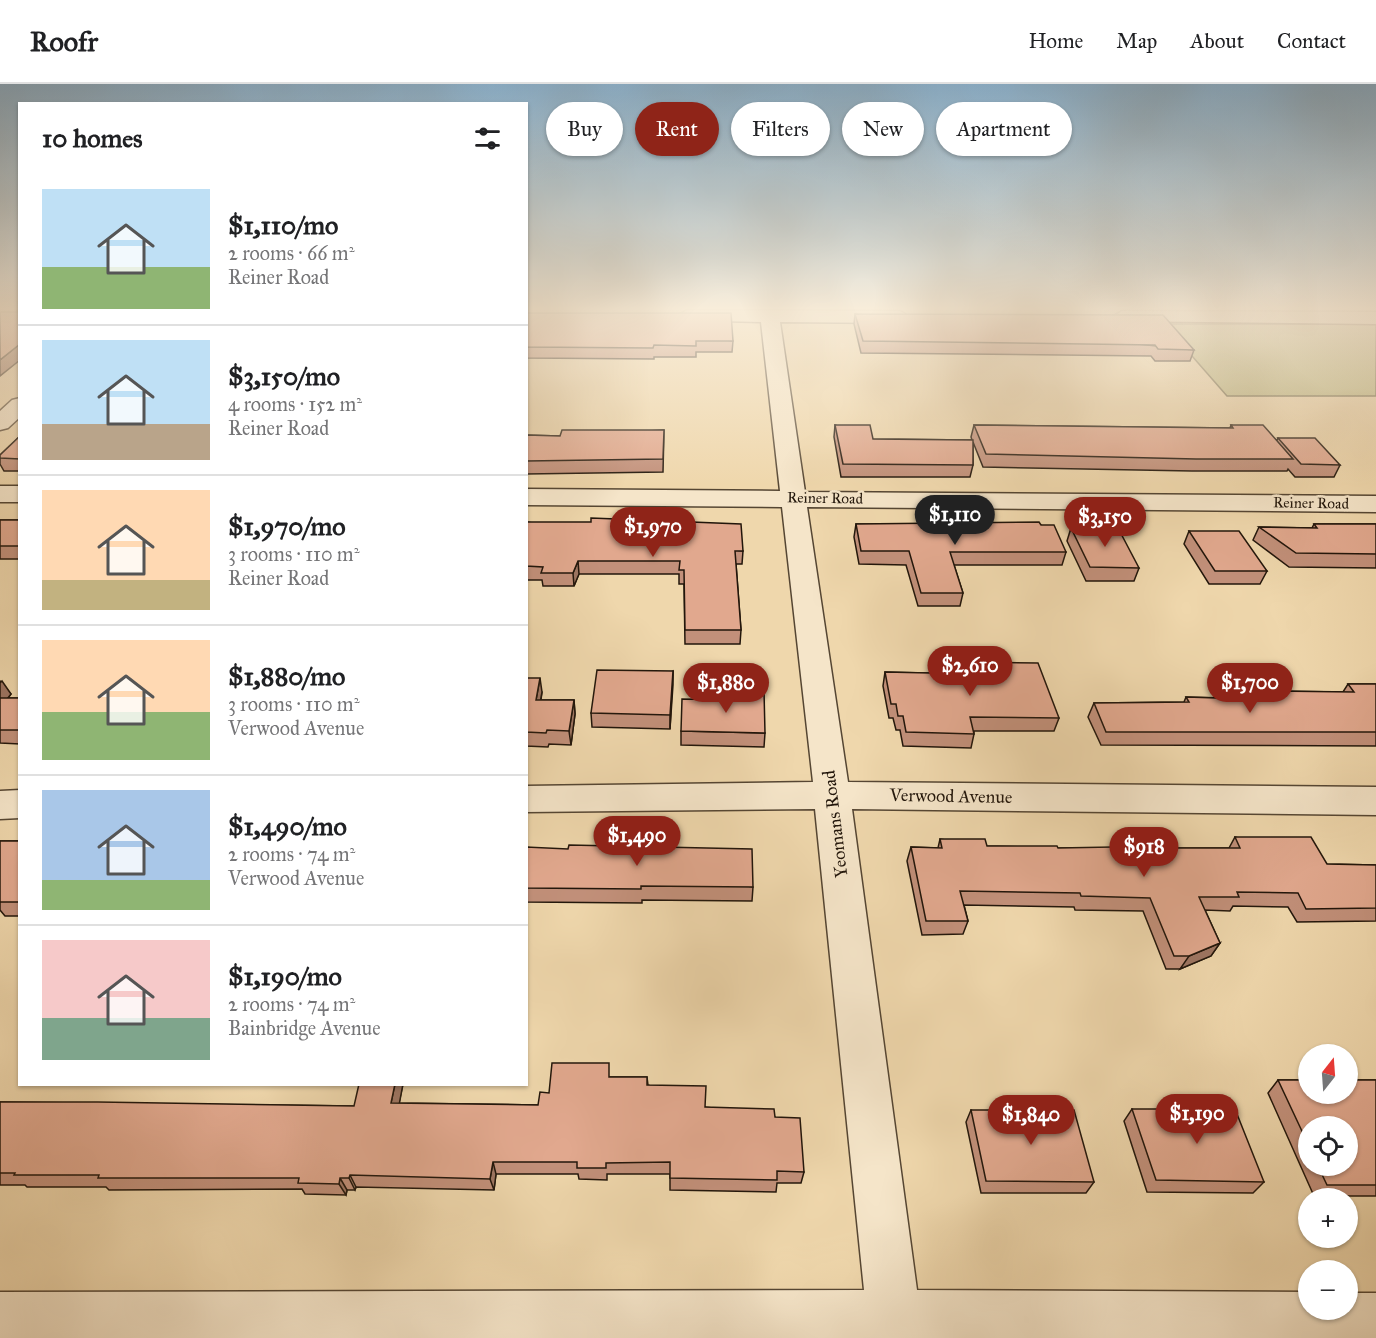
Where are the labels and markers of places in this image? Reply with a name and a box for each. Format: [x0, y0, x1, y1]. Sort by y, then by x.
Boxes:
pin: $1,110 [906, 495, 1004, 546]
pin: $3,150 [1056, 497, 1154, 548]
pin: $1,970 [604, 507, 702, 558]
pin: $2,610 [921, 646, 1019, 697]
pin: $1,880 [677, 663, 775, 714]
pin: $1,700 [1201, 663, 1299, 714]
pin: $1,490 [588, 816, 686, 867]
pin: $918 [1108, 827, 1180, 878]
pin: $1,190 [1148, 1094, 1246, 1145]
pin: $1,840 [982, 1095, 1080, 1146]

